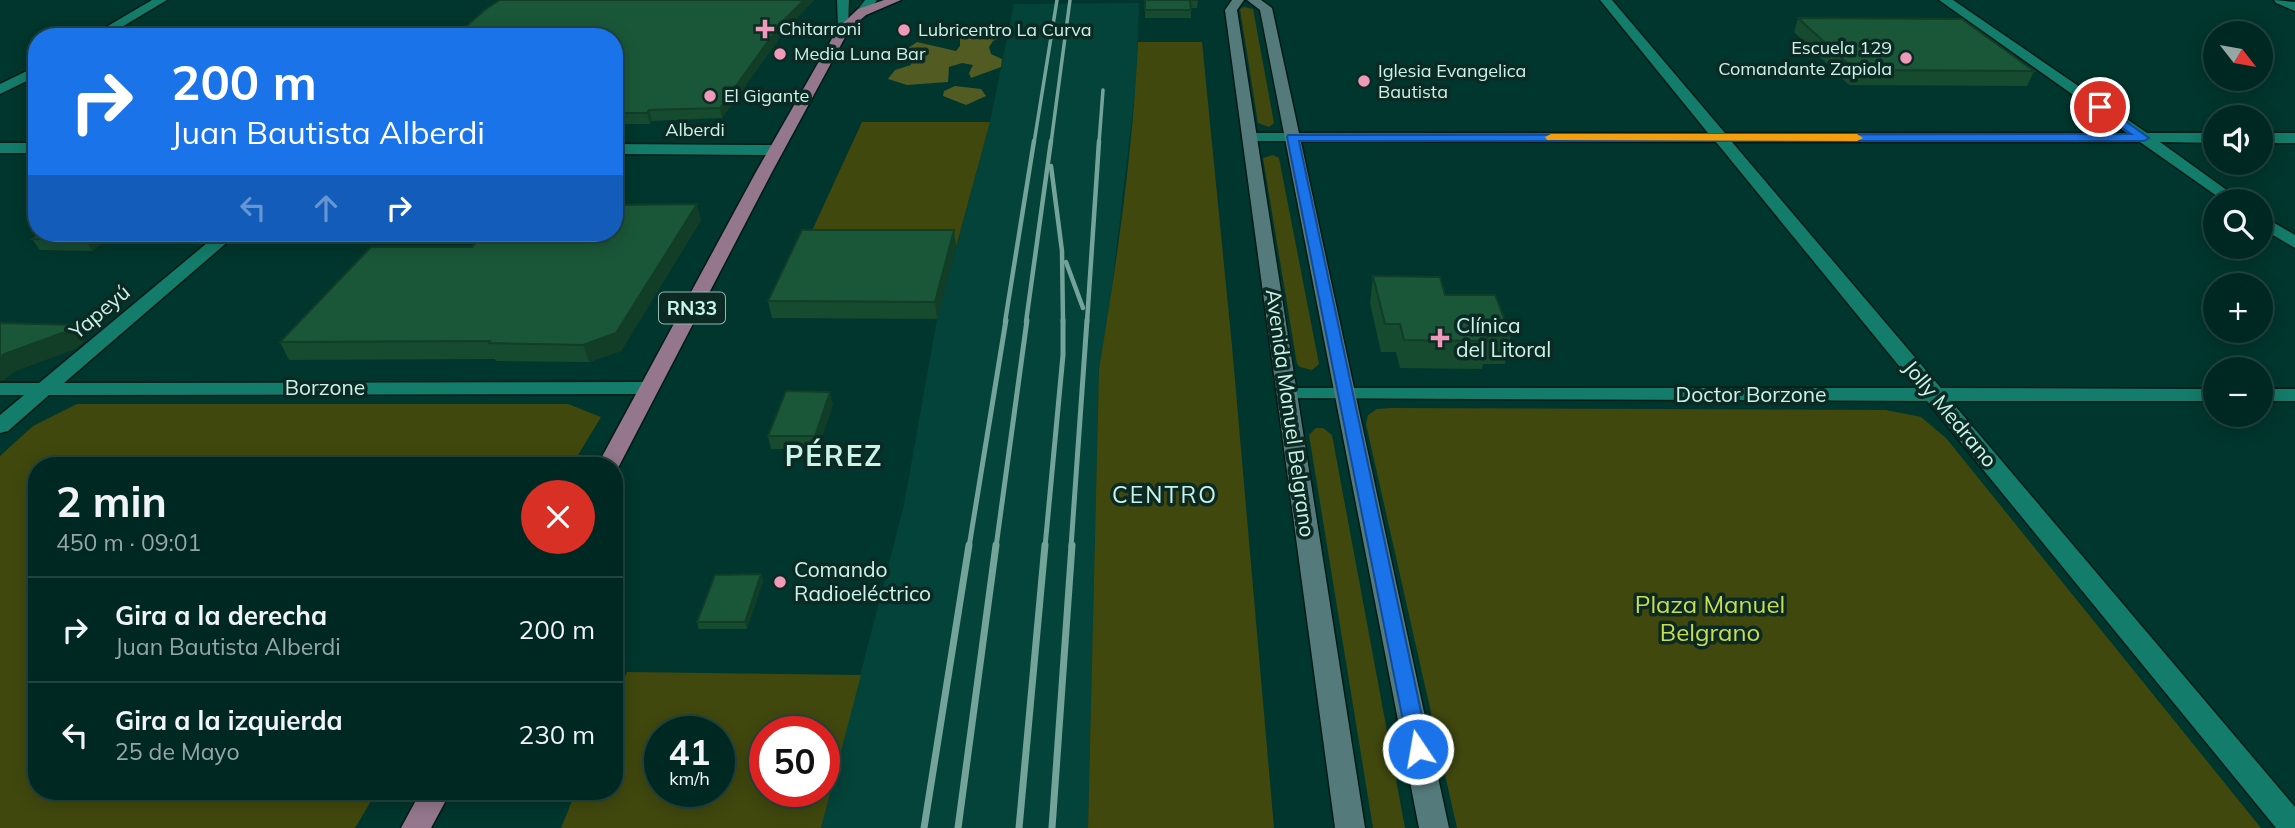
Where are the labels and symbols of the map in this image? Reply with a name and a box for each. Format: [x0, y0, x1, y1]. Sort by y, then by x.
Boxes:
place label: Chitarroni [779, 17, 861, 40]
place label: Lubricentro La Curva [918, 18, 1091, 41]
marker: Chitarroni [757, 21, 773, 37]
north arrow [2203, 21, 2273, 91]
marker: Lubricentro La Curva [896, 22, 912, 38]
place label: Escuela 129 Comandante Zapiola [1718, 36, 1892, 80]
place label: Media Luna Bar [794, 42, 926, 65]
marker: Media Luna Bar [772, 46, 788, 62]
marker: Escuela 129 Comandante Zapiola [1898, 50, 1914, 66]
place label: Iglesia Evangelica Bautista [1378, 59, 1526, 103]
marker: Iglesia Evangelica Bautista [1356, 73, 1372, 89]
pin [2070, 77, 2130, 137]
place label: El Gigante [724, 84, 809, 107]
marker: El Gigante [702, 88, 718, 104]
street label: Alberdi [665, 118, 725, 141]
street label: Yapeyú [63, 278, 135, 345]
street label: Avenida Manuel Belgrano [1261, 287, 1321, 538]
road number: RN33 [659, 292, 725, 324]
place label: Clínica del Litoral [1456, 312, 1551, 362]
marker: Clínica del Litoral [1430, 328, 1450, 348]
street label: Jolly Medrano [1898, 354, 2003, 472]
street label: Borzone [285, 374, 365, 400]
street label: Doctor Borzone [1676, 381, 1826, 407]
district label: PÉREZ [785, 438, 883, 473]
district label: CENTRO [1112, 480, 1218, 509]
place label: Comando Radioeléctrico [794, 556, 931, 606]
marker: Comando Radioeléctrico [772, 574, 788, 590]
park label: Plaza Manuel Belgrano [1635, 589, 1785, 647]
position arrow [1381, 712, 1455, 786]
speed limit sign: 50 [749, 716, 840, 807]

